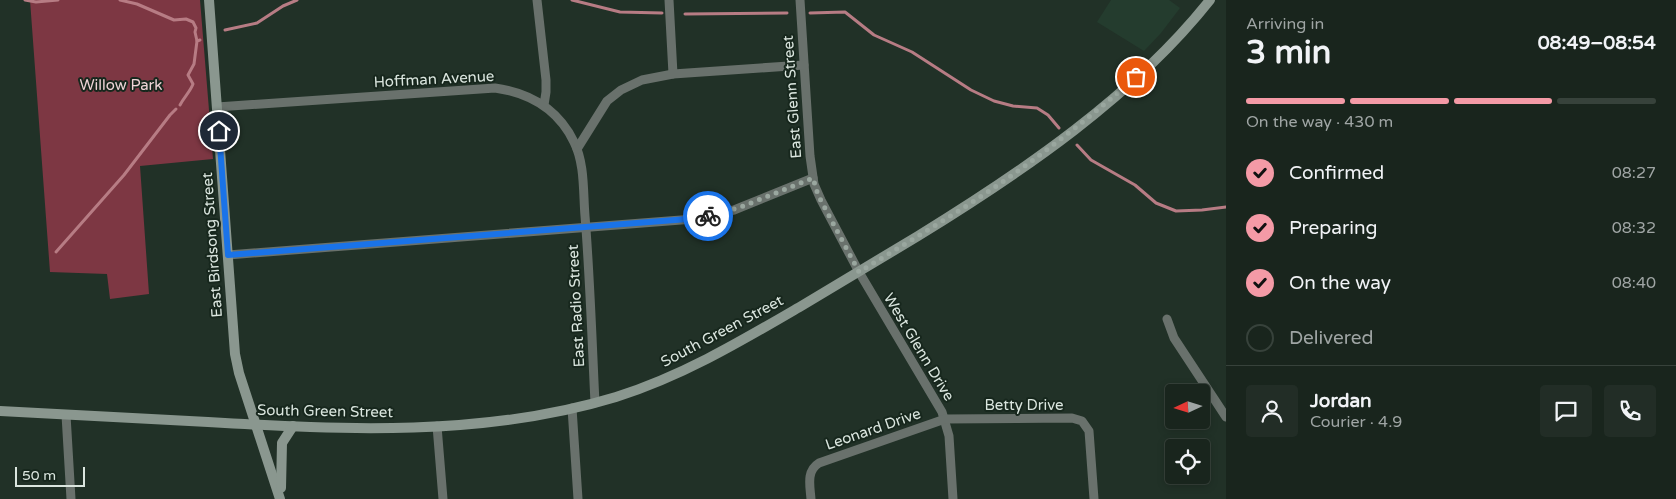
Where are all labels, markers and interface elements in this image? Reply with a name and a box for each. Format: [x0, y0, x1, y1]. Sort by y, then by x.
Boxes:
text: Arriving in [1246, 14, 1324, 34]
text: 08:49–08:54 [1538, 32, 1656, 54]
text: 3 min [1246, 34, 1331, 72]
street label: East Glenn Street [779, 35, 805, 159]
pin [1115, 56, 1157, 98]
icon: bag [1122, 63, 1150, 91]
street label: Hoffman Avenue [373, 67, 495, 91]
park label: Willow Park [79, 76, 163, 94]
pin [198, 110, 240, 152]
text: On the way · 430 m [1246, 112, 1393, 132]
icon: home [205, 117, 233, 145]
icon: check [1246, 159, 1274, 187]
text: Confirmed [1289, 162, 1384, 184]
text: 08:27 [1612, 163, 1656, 183]
street label: East Birdsong Street [198, 172, 226, 318]
courier [683, 191, 733, 241]
icon: bike [694, 202, 722, 230]
icon: check [1246, 214, 1274, 242]
text: Preparing [1289, 217, 1378, 239]
text: 08:32 [1612, 218, 1656, 238]
street label: East Radio Street [564, 244, 588, 368]
icon: check [1246, 269, 1274, 297]
text: On the way [1289, 272, 1391, 294]
text: 08:40 [1612, 273, 1656, 293]
street label: West Glenn Drive [880, 290, 958, 404]
street label: South Green Street [658, 291, 787, 371]
text: Delivered [1289, 327, 1374, 349]
north arrow [1165, 384, 1210, 429]
map controls [1165, 384, 1210, 484]
button: person [1246, 385, 1298, 437]
button: chat [1540, 385, 1592, 437]
button: phone [1604, 385, 1656, 437]
text: Jordan [1310, 390, 1372, 412]
street label: Betty Drive [984, 396, 1064, 414]
street label: South Green Street [257, 401, 393, 421]
street label: Leonard Drive [823, 404, 923, 454]
text: Courier · 4.9 [1310, 412, 1402, 432]
button: locate [1165, 439, 1210, 484]
scale bar [15, 464, 85, 487]
text: 50 m [22, 467, 56, 484]

